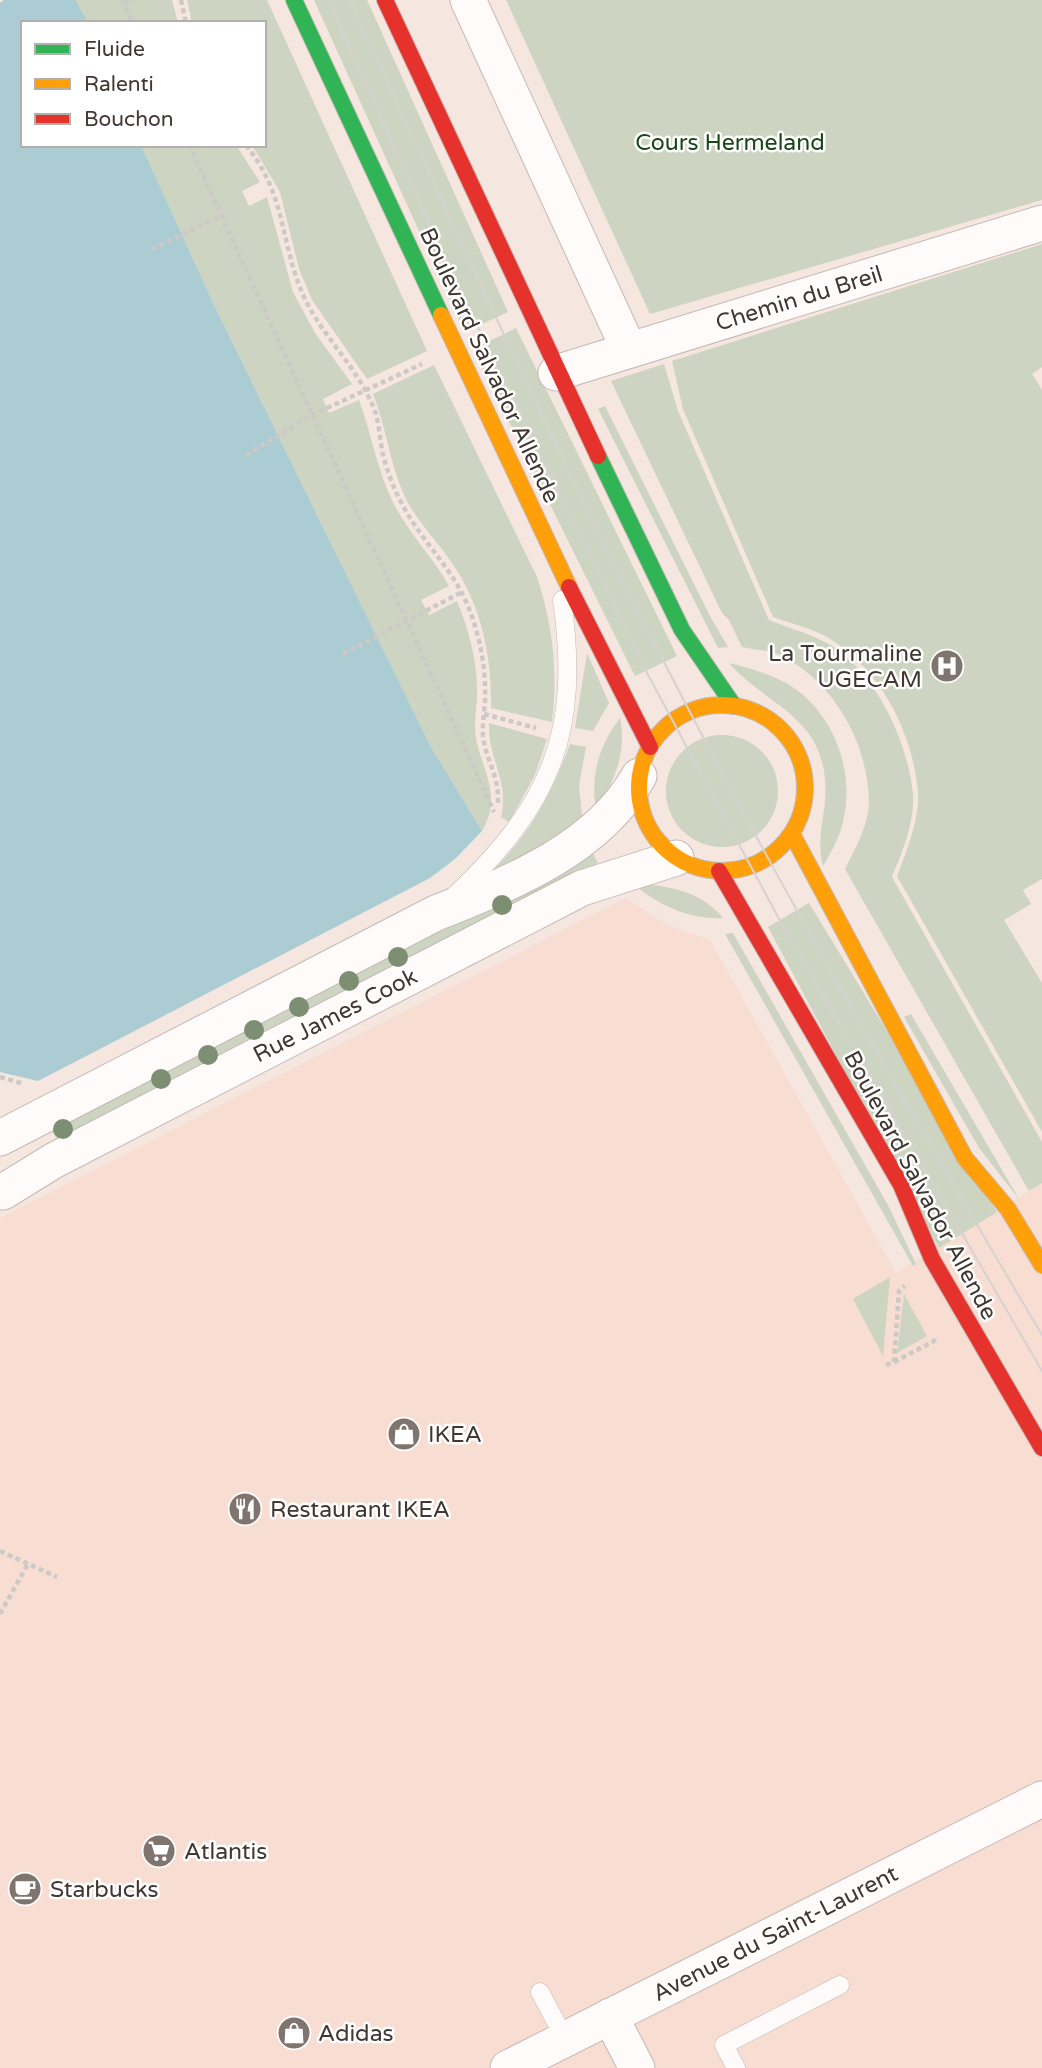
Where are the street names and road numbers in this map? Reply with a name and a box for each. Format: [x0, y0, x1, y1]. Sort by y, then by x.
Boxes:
street label: Boulevard Salvador Allende [413, 223, 565, 508]
street label: Chemin du Breil [712, 260, 886, 338]
street label: Rue James Cook [249, 962, 422, 1069]
street label: Boulevard Salvador Allende [837, 1046, 1003, 1325]
street label: Avenue du Saint-Laurent [648, 1860, 903, 2008]

